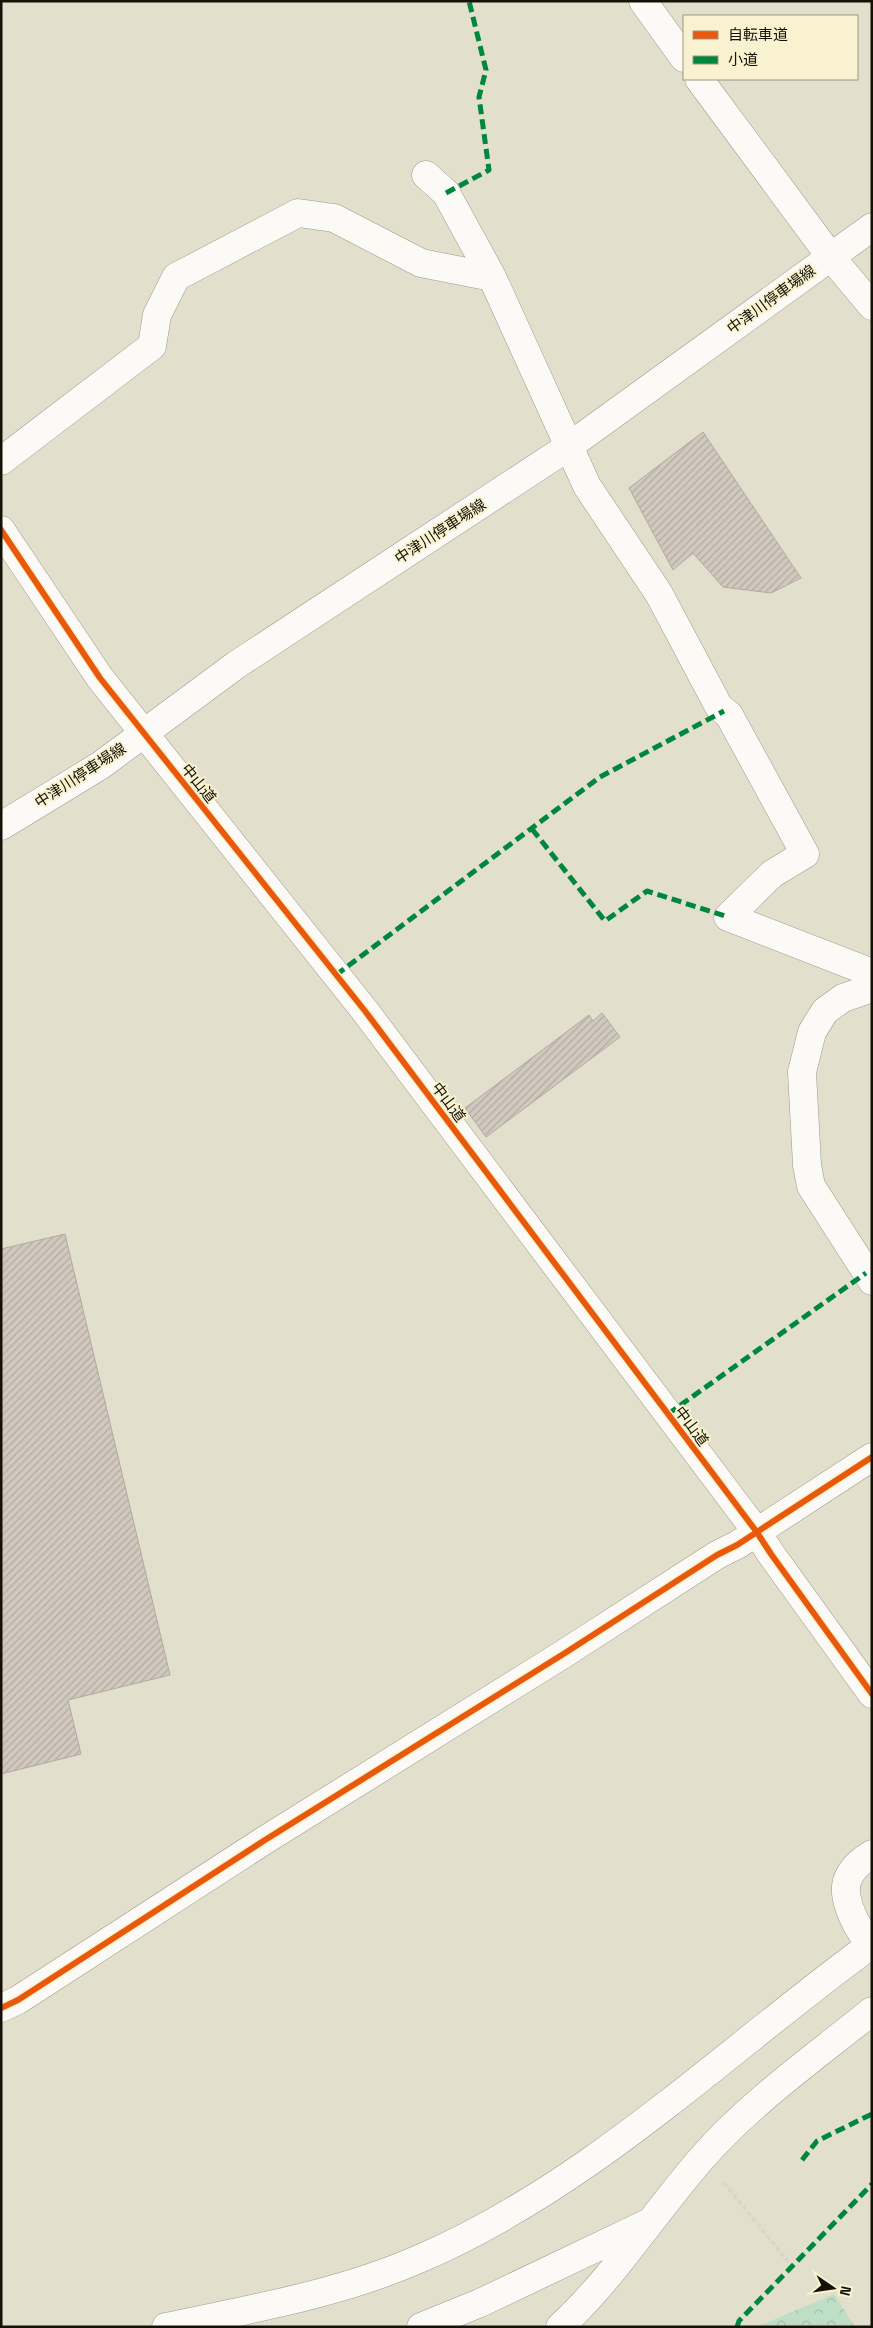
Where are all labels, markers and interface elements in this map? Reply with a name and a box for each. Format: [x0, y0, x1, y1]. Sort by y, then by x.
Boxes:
legend [683, 15, 858, 80]
text: 自転車道 [728, 25, 788, 44]
text: 小道 [728, 50, 758, 69]
street label: 中津川停車場線 [723, 260, 819, 338]
street label: 中津川停車場線 [391, 494, 489, 568]
street label: 中津川停車場線 [31, 738, 129, 812]
street label: 中山道 [177, 760, 221, 806]
street label: 中山道 [428, 1078, 470, 1126]
street label: 中山道 [671, 1402, 713, 1450]
north arrow [808, 2263, 858, 2313]
text: N [836, 2284, 855, 2298]

